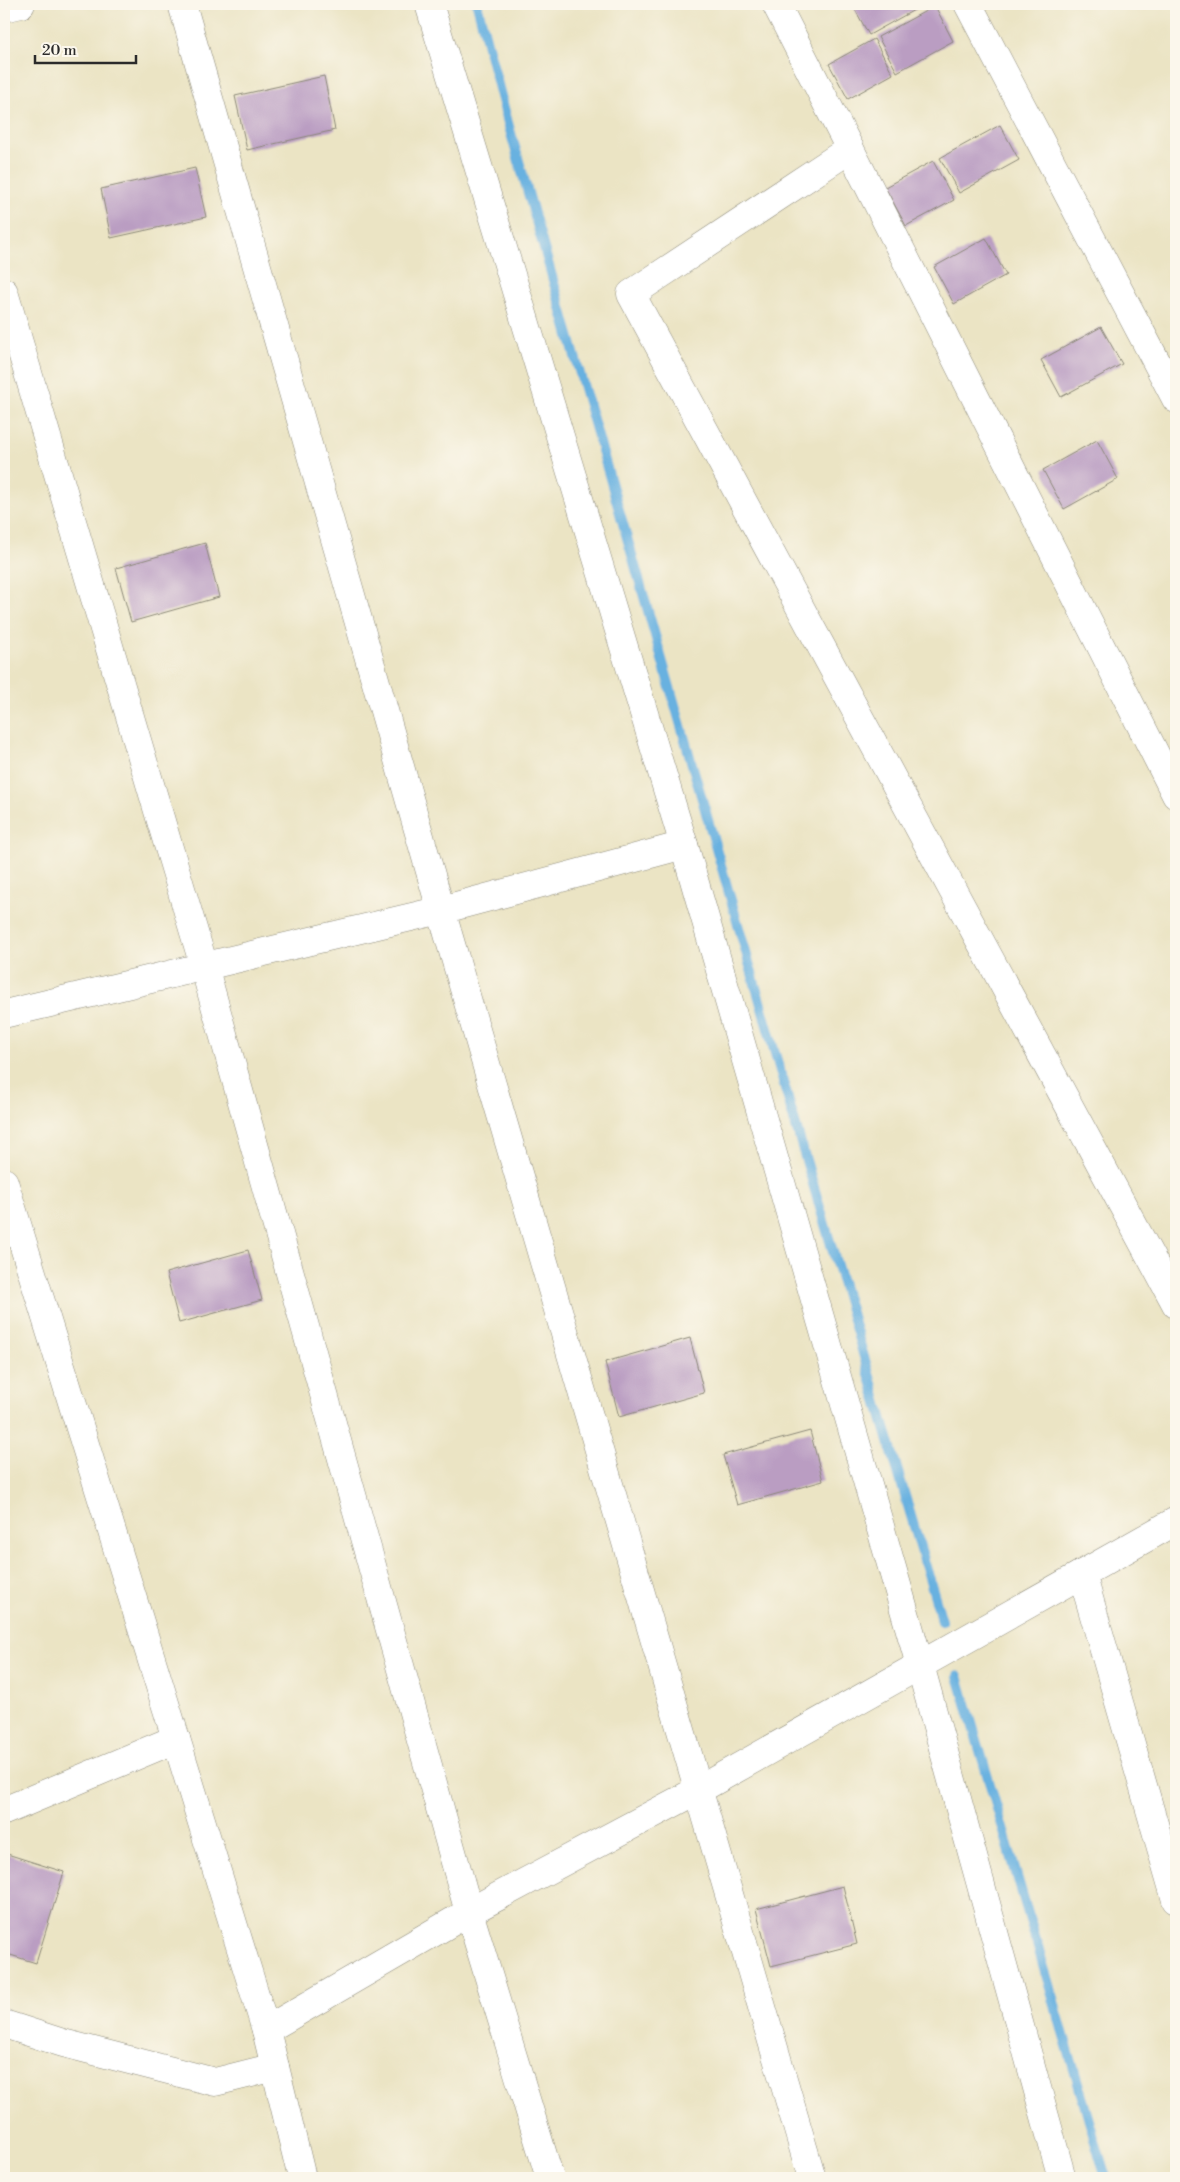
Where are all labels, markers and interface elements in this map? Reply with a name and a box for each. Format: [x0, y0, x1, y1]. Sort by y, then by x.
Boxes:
scale bar [35, 32, 136, 64]
text: 20 m [42, 41, 77, 60]

